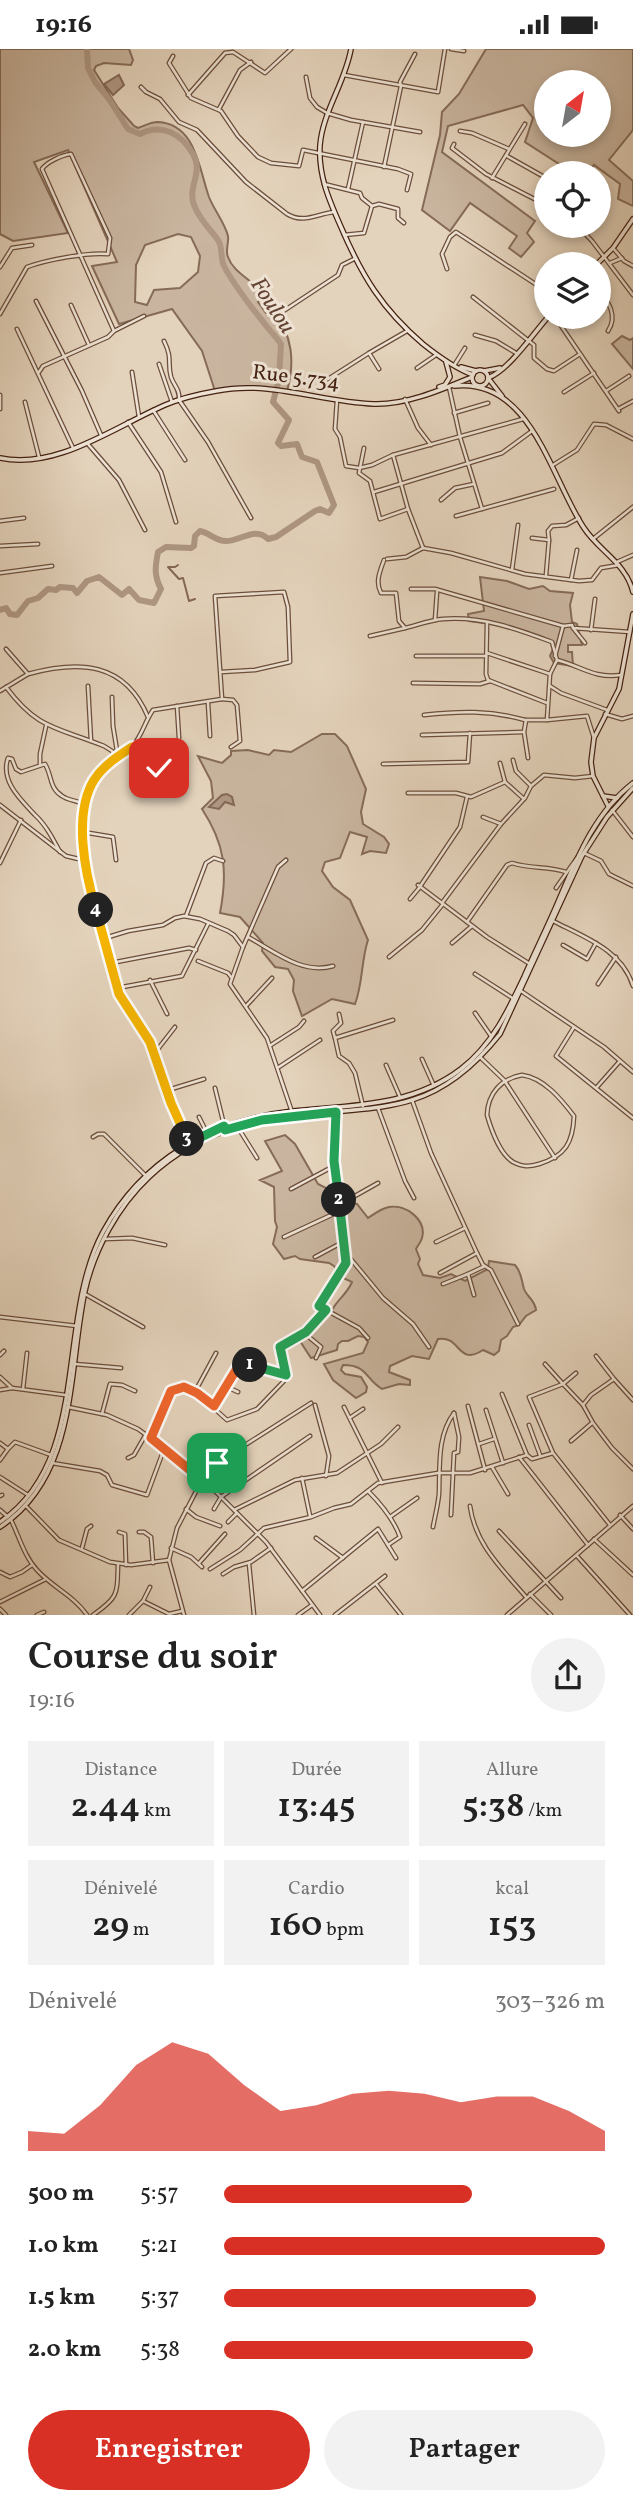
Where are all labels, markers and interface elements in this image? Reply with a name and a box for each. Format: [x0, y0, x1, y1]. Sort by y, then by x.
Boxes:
text: 19:16 [35, 7, 92, 43]
north arrow [534, 70, 611, 147]
map controls [534, 70, 611, 329]
button: locate [534, 161, 611, 238]
button: layers [534, 252, 611, 329]
water label: Foulou [242, 271, 302, 341]
street label: Rue 5.734 [251, 358, 341, 398]
pin [129, 738, 189, 798]
icon: check [140, 749, 178, 787]
pin: 4 [78, 893, 114, 927]
text: 4 [90, 896, 101, 922]
pin: 3 [170, 1121, 204, 1157]
text: 3 [182, 1125, 191, 1151]
pin: 2 [322, 1183, 356, 1217]
text: 2 [334, 1186, 343, 1212]
pin: 1 [232, 1347, 268, 1383]
text: 1 [246, 1351, 253, 1377]
pin [187, 1433, 247, 1493]
icon: arrive [198, 1444, 236, 1482]
text: Course du soir [28, 1632, 278, 1685]
button: share [531, 1638, 605, 1712]
text: 19:16 [28, 1685, 75, 1717]
text: Distance [84, 1757, 157, 1783]
text: Durée [291, 1757, 342, 1783]
text: Allure [486, 1757, 538, 1783]
text: 2.44 [70, 1783, 140, 1831]
text: 13:45 [277, 1783, 356, 1831]
text: 5:38 [462, 1783, 525, 1831]
text: km [140, 1798, 171, 1824]
text: /km [525, 1798, 562, 1824]
text: Dénivelé [84, 1876, 158, 1902]
text: Cardio [288, 1876, 345, 1902]
text: kcal [495, 1876, 529, 1902]
text: 29 [92, 1902, 129, 1950]
text: 160 [269, 1902, 322, 1950]
text: 153 [488, 1902, 536, 1950]
text: m [129, 1917, 150, 1943]
text: bpm [322, 1917, 364, 1943]
text: Dénivelé [28, 1986, 117, 2018]
text: 303–326 m [495, 1986, 605, 2018]
text: 500 m [28, 2178, 94, 2210]
text: 5:57 [140, 2178, 179, 2210]
text: 1.0 km [28, 2230, 99, 2262]
text: 5:21 [140, 2230, 178, 2262]
text: 1.5 km [28, 2282, 95, 2314]
text: 5:37 [140, 2282, 179, 2314]
text: 2.0 km [28, 2334, 101, 2366]
text: 5:38 [140, 2334, 180, 2366]
button: Enregistrer [28, 2410, 310, 2490]
button: Partager [324, 2410, 605, 2490]

